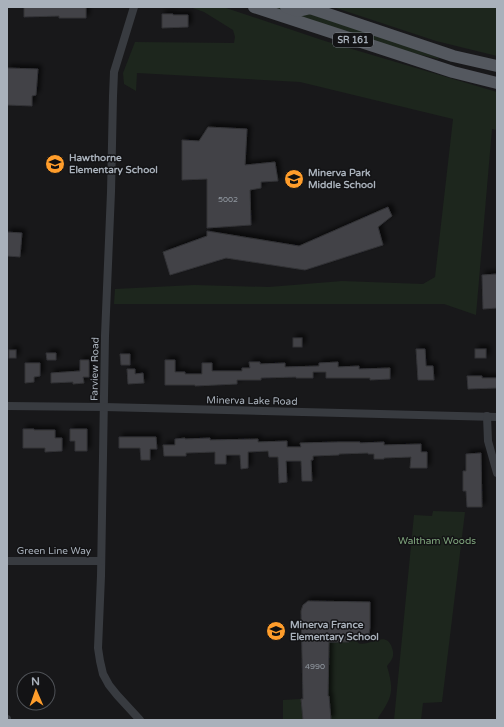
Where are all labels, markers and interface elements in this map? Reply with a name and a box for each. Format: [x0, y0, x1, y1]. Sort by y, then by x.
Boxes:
road number: SR 161 [333, 33, 373, 47]
place label: Hawthorne Elementary School [69, 152, 158, 176]
school or university icon: Hawthorne Elementary School [44, 153, 66, 175]
place label: Minerva Park Middle School [308, 167, 376, 191]
school or university icon: Minerva Park Middle School [283, 168, 305, 190]
house number: 5002 [218, 195, 238, 204]
street label: Farview Road [88, 337, 102, 401]
street label: Minerva Lake Road [206, 394, 298, 408]
park label: Waltham Woods [398, 535, 476, 547]
street label: Green Line Way [17, 545, 92, 557]
place label: Minerva France Elementary School [290, 619, 379, 643]
school or university icon: Minerva France Elementary School [265, 620, 287, 642]
house number: 4990 [305, 662, 325, 671]
north arrow [16, 671, 56, 711]
text: N [31, 675, 40, 688]

